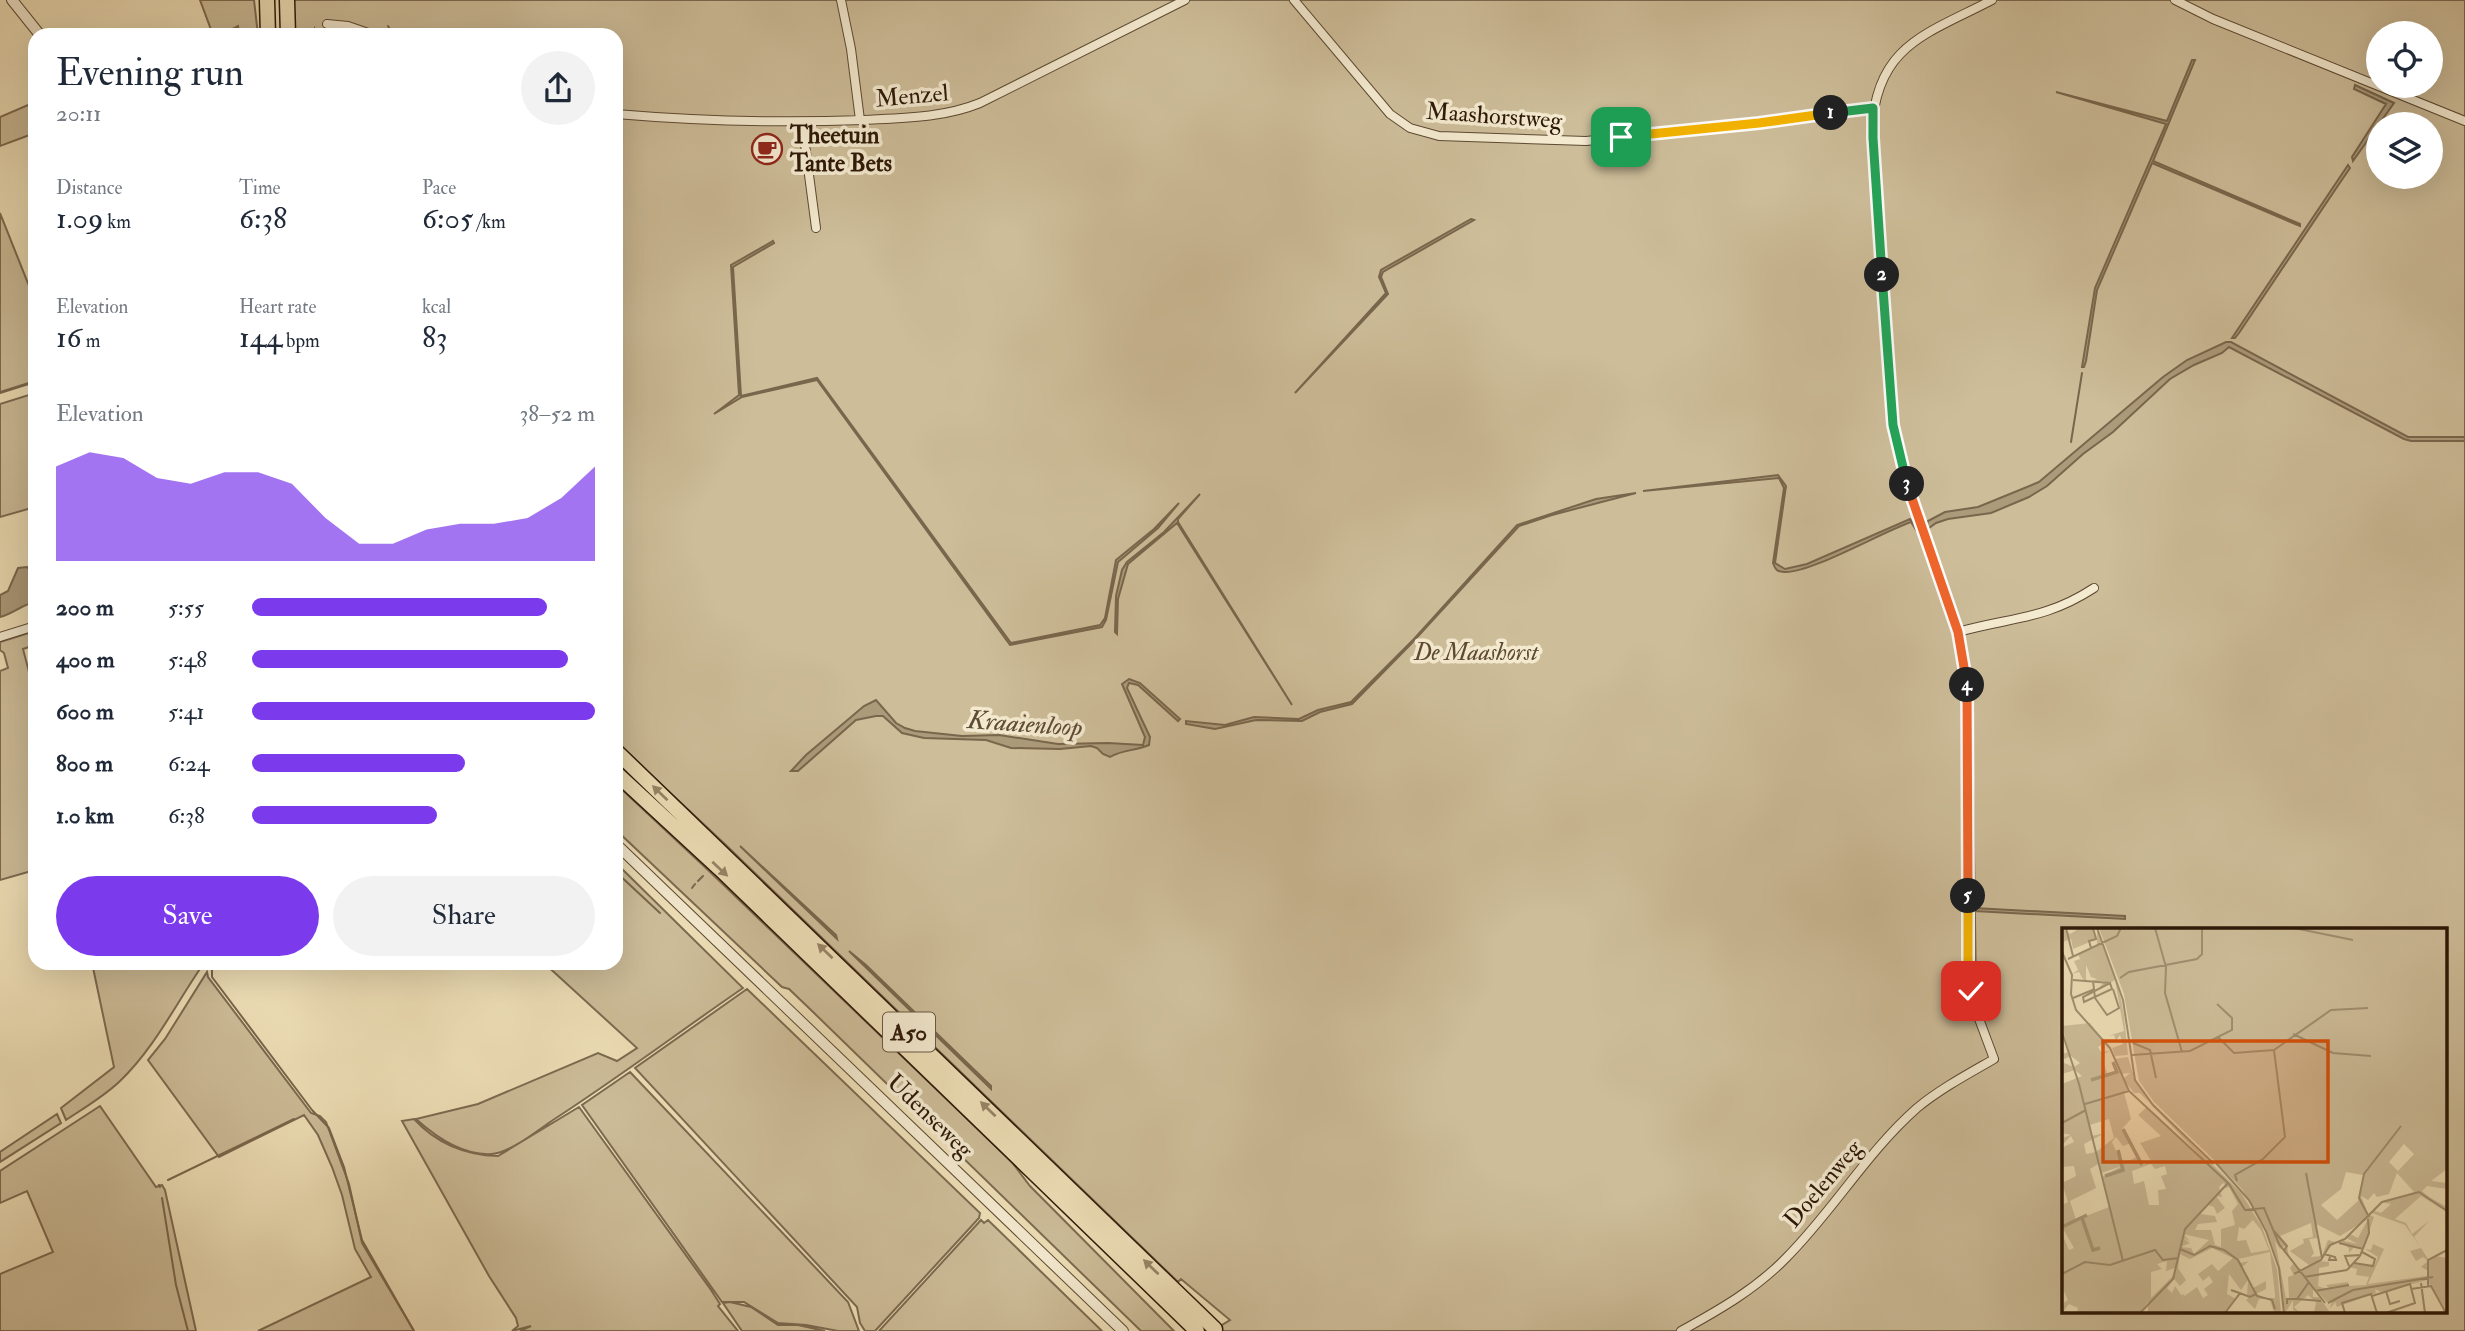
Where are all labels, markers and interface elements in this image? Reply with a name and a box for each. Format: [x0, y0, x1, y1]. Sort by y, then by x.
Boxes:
map controls [2366, 21, 2443, 189]
button: locate [2366, 21, 2443, 98]
text: Evening run [56, 49, 244, 97]
button: share [521, 51, 595, 125]
street label: Menzel [874, 77, 950, 115]
street label: Maashorstweg [1425, 96, 1564, 136]
pin: 1 [1814, 96, 1848, 130]
text: 20:11 [56, 99, 102, 128]
text: 1 [1827, 100, 1834, 124]
pin [1591, 107, 1651, 167]
button: layers [2366, 112, 2443, 189]
icon: arrive [1602, 118, 1640, 156]
place label: Theetuin Tante Bets [789, 120, 892, 179]
cafe icon: Theetuin Tante Bets [750, 132, 784, 166]
text: Distance [56, 176, 122, 200]
text: Time [239, 176, 281, 200]
text: Pace [422, 176, 456, 200]
text: 1.09 [56, 200, 103, 237]
text: 6:38 [239, 200, 287, 237]
text: 6:05 [422, 200, 473, 237]
text: km [103, 210, 131, 234]
text: /km [473, 210, 506, 234]
pin: 2 [1864, 258, 1899, 292]
text: 2 [1877, 262, 1886, 286]
text: Elevation [56, 295, 128, 319]
text: Heart rate [239, 295, 316, 319]
text: kcal [422, 295, 451, 319]
text: 16 [56, 319, 82, 356]
text: 144 [239, 319, 282, 356]
text: 83 [422, 319, 448, 356]
text: m [82, 329, 100, 353]
text: bpm [282, 329, 320, 353]
text: Elevation [56, 399, 144, 428]
text: 38–52 m [519, 399, 595, 428]
pin: 3 [1890, 466, 1924, 502]
text: 3 [1903, 471, 1910, 495]
text: 200 m [56, 593, 114, 622]
text: 5:55 [168, 593, 204, 622]
park label: De Maashorst [1413, 637, 1539, 668]
text: 400 m [56, 645, 115, 674]
text: 5:48 [168, 645, 207, 674]
pin: 4 [1950, 668, 1984, 702]
text: 4 [1961, 672, 1972, 696]
text: 600 m [56, 697, 114, 726]
text: 5:41 [168, 697, 204, 726]
water label: Kraaienloop [964, 704, 1084, 744]
text: 800 m [56, 749, 113, 778]
text: 6:24 [168, 749, 209, 778]
one-way arrow [652, 785, 669, 801]
text: 1.0 km [56, 801, 114, 830]
text: 6:38 [168, 801, 205, 830]
one-way arrow [711, 861, 728, 877]
button: Save [56, 876, 319, 956]
button: Share [333, 876, 595, 956]
pin: 5 [1951, 878, 1986, 914]
text: 5 [1963, 883, 1972, 907]
inset map [2062, 928, 2448, 1314]
one-way arrow [816, 942, 833, 959]
pin [1941, 961, 2001, 1021]
icon: check [1952, 972, 1990, 1010]
road number: A50 [883, 1012, 935, 1051]
street label: Udenseweg [880, 1067, 981, 1166]
one-way arrow [980, 1101, 997, 1117]
street label: Doelenweg [1777, 1133, 1870, 1234]
one-way arrow [1143, 1259, 1160, 1276]

